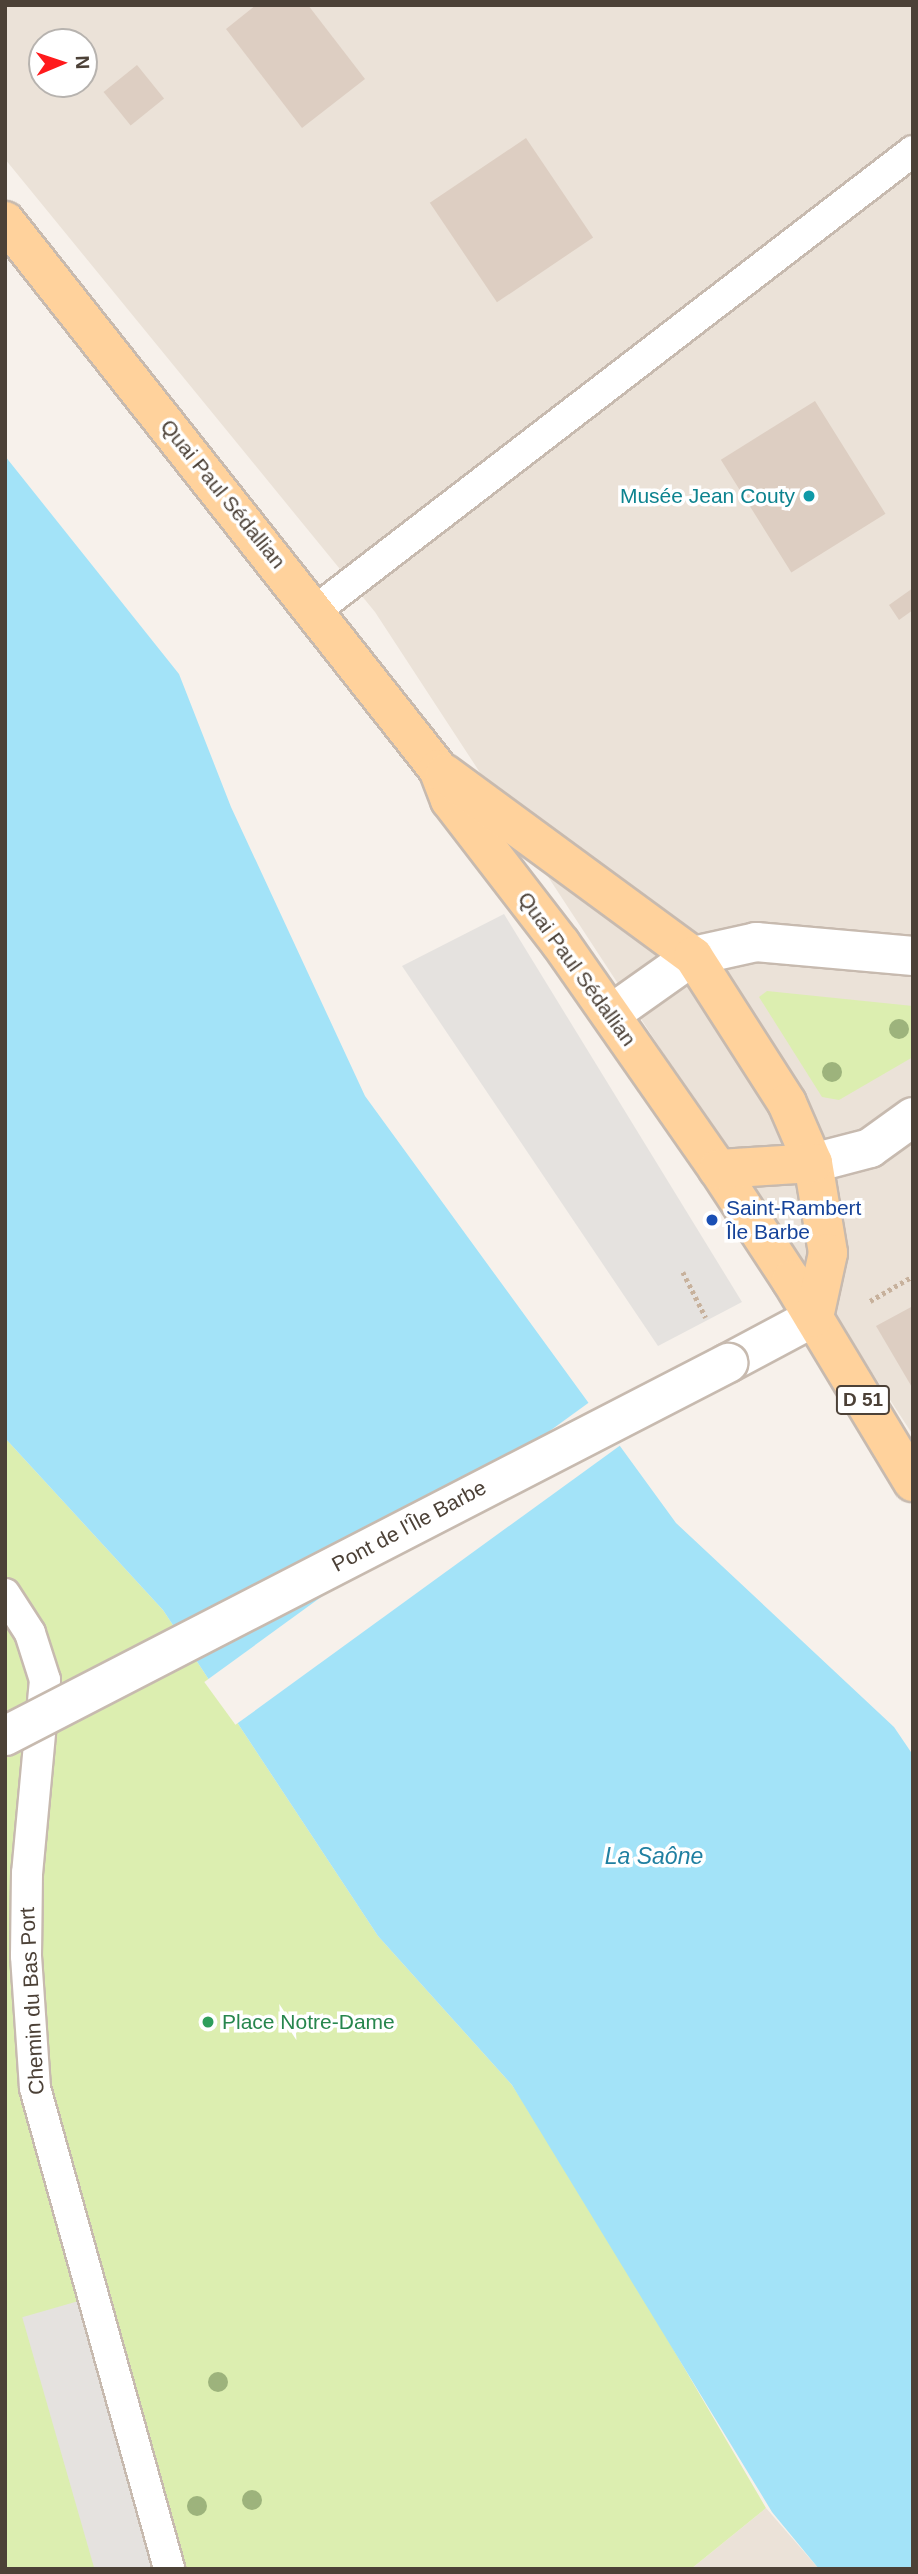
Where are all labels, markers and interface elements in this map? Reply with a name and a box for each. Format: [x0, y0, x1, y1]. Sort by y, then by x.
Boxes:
north arrow [28, 28, 98, 98]
text: N [72, 55, 93, 70]
street label: Quai Paul Sédallian [155, 414, 291, 574]
place label: Musée Jean Couty [620, 483, 795, 509]
marker: Musée Jean Couty [801, 488, 817, 504]
street label: Quai Paul Sédallian [513, 887, 641, 1051]
place label: Saint-Rambert Île Barbe [726, 1195, 861, 1245]
marker: Saint-Rambert Île Barbe [704, 1212, 720, 1228]
road number: D 51 [835, 1384, 891, 1416]
street label: Pont de l'Île Barbe [328, 1475, 490, 1577]
water label: La Saône [605, 1842, 703, 1870]
street label: Chemin du Bas Port [14, 1907, 50, 2095]
place label: Place Notre-Dame [222, 2009, 395, 2035]
marker: Place Notre-Dame [200, 2014, 216, 2030]

